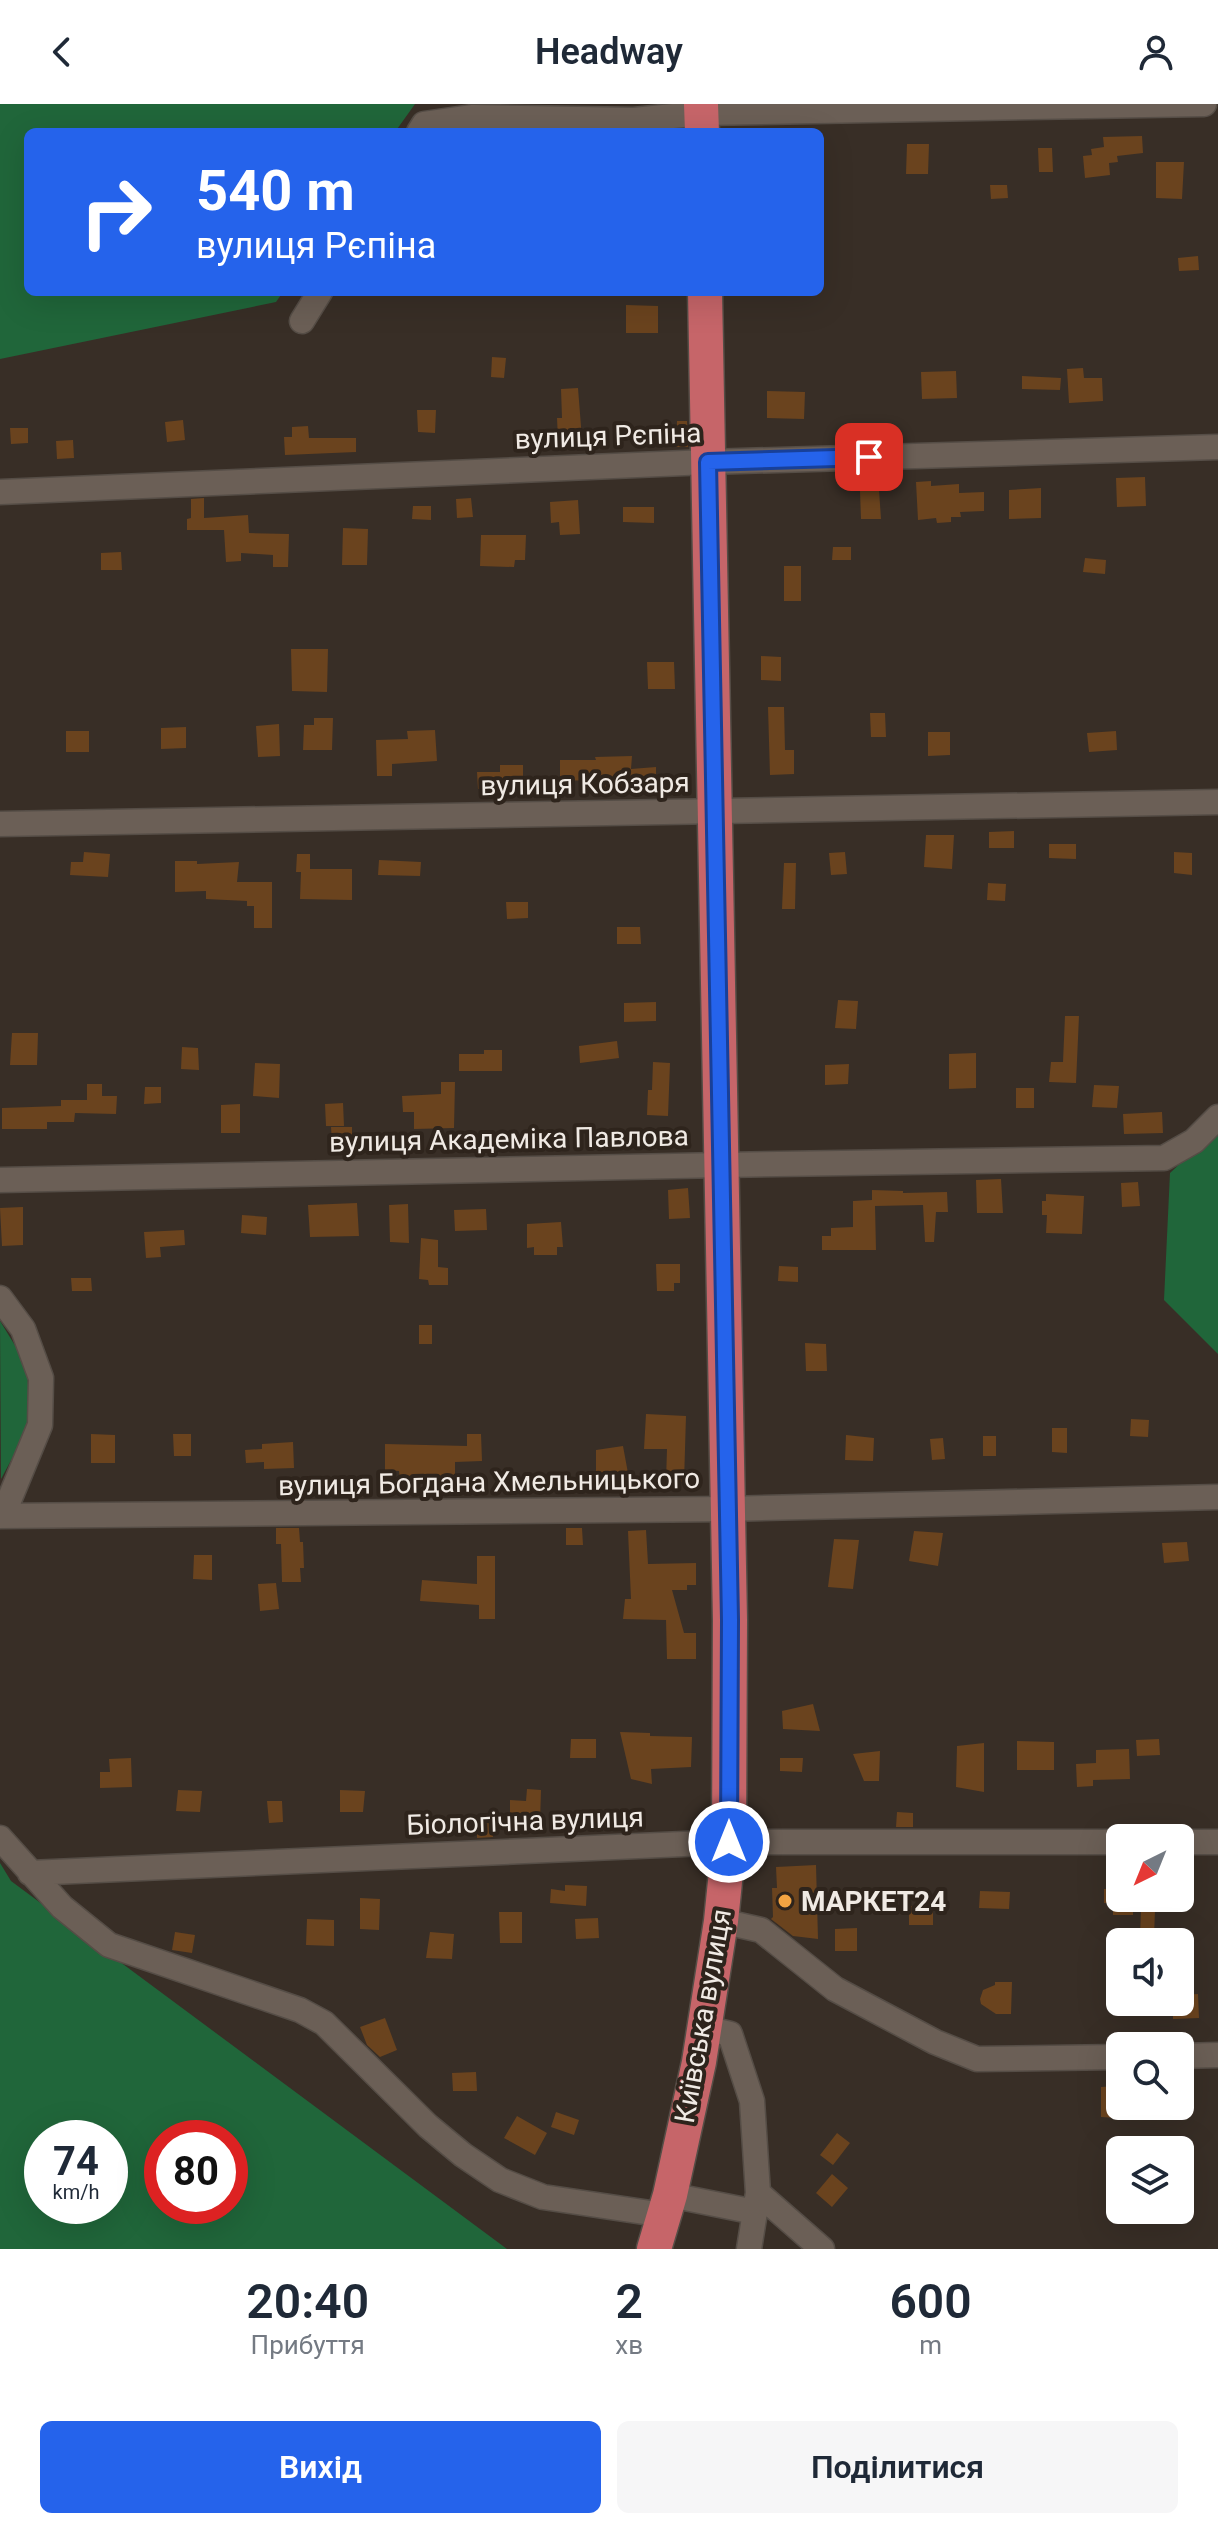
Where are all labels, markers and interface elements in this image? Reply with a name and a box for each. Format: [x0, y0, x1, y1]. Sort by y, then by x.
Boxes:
icon: back [40, 30, 84, 74]
icon: person [1134, 30, 1178, 74]
text: Headway [535, 31, 683, 73]
text: 540 m [196, 158, 355, 224]
icon: right [64, 160, 168, 264]
text: вулиця Рєпіна [196, 225, 436, 267]
street label: вулиця Рєпіна [514, 416, 702, 456]
pin [835, 423, 903, 491]
icon: arrive [847, 435, 891, 479]
street label: вулиця Кобзаря [480, 766, 690, 802]
street label: вулиця Академіка Павлова [329, 1119, 689, 1159]
street label: вулиця Богдана Хмельницького [278, 1462, 700, 1502]
street label: Біологічна вулиця [406, 1800, 644, 1842]
position arrow [687, 1800, 771, 1884]
north arrow [1106, 1824, 1194, 1912]
map controls [1106, 1824, 1194, 2224]
place label: МАРКЕТ24 [801, 1885, 946, 1918]
marker: МАРКЕТ24 [776, 1892, 794, 1910]
street label: Київська вулиця [668, 1906, 738, 2126]
button: sound [1106, 1928, 1194, 2016]
button: search [1106, 2032, 1194, 2120]
speed limit sign: 80 [144, 2120, 248, 2224]
button: layers [1106, 2136, 1194, 2224]
text: 74 [53, 2138, 99, 2185]
text: km/h [53, 2180, 99, 2204]
text: 20:40 [246, 2273, 369, 2330]
text: 2 [616, 2273, 643, 2330]
text: 600 [889, 2273, 972, 2330]
text: Прибуття [251, 2330, 365, 2360]
text: хв [615, 2330, 643, 2360]
text: m [919, 2330, 942, 2360]
button: Вихід [40, 2421, 601, 2513]
button: Поділитися [617, 2421, 1178, 2513]

